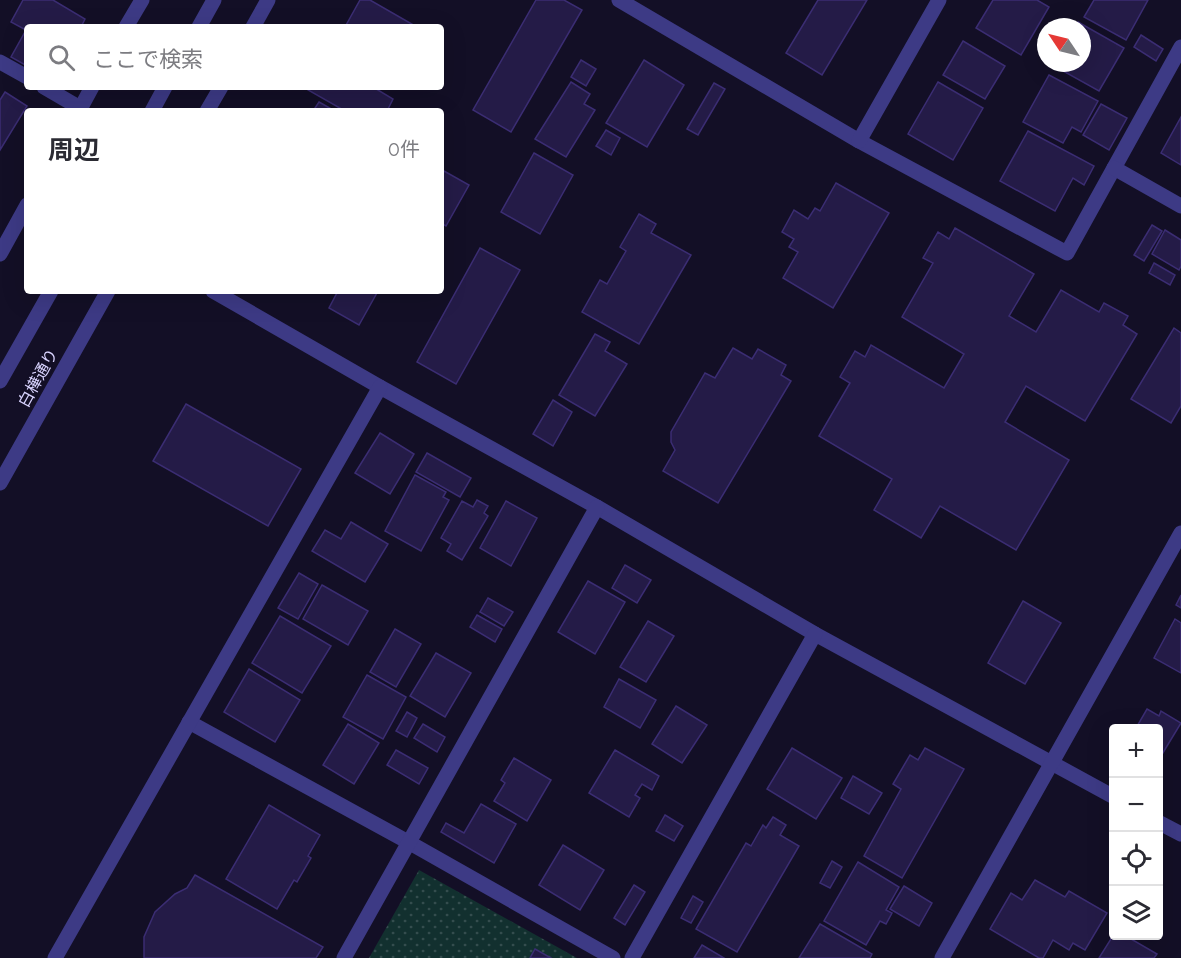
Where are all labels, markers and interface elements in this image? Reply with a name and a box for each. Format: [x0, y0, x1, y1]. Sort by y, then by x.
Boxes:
north arrow [1037, 18, 1091, 72]
search box [24, 24, 444, 90]
icon: search [45, 41, 78, 74]
text: ここで検索 [93, 46, 203, 72]
text: 周辺 [48, 135, 100, 165]
text: 0件 [388, 137, 420, 161]
street label: 白樺通り [14, 345, 62, 411]
map controls [1109, 724, 1163, 940]
button: + [1109, 724, 1163, 778]
button: − [1109, 778, 1163, 832]
button: locate [1109, 832, 1163, 886]
button: layers [1109, 886, 1163, 940]

